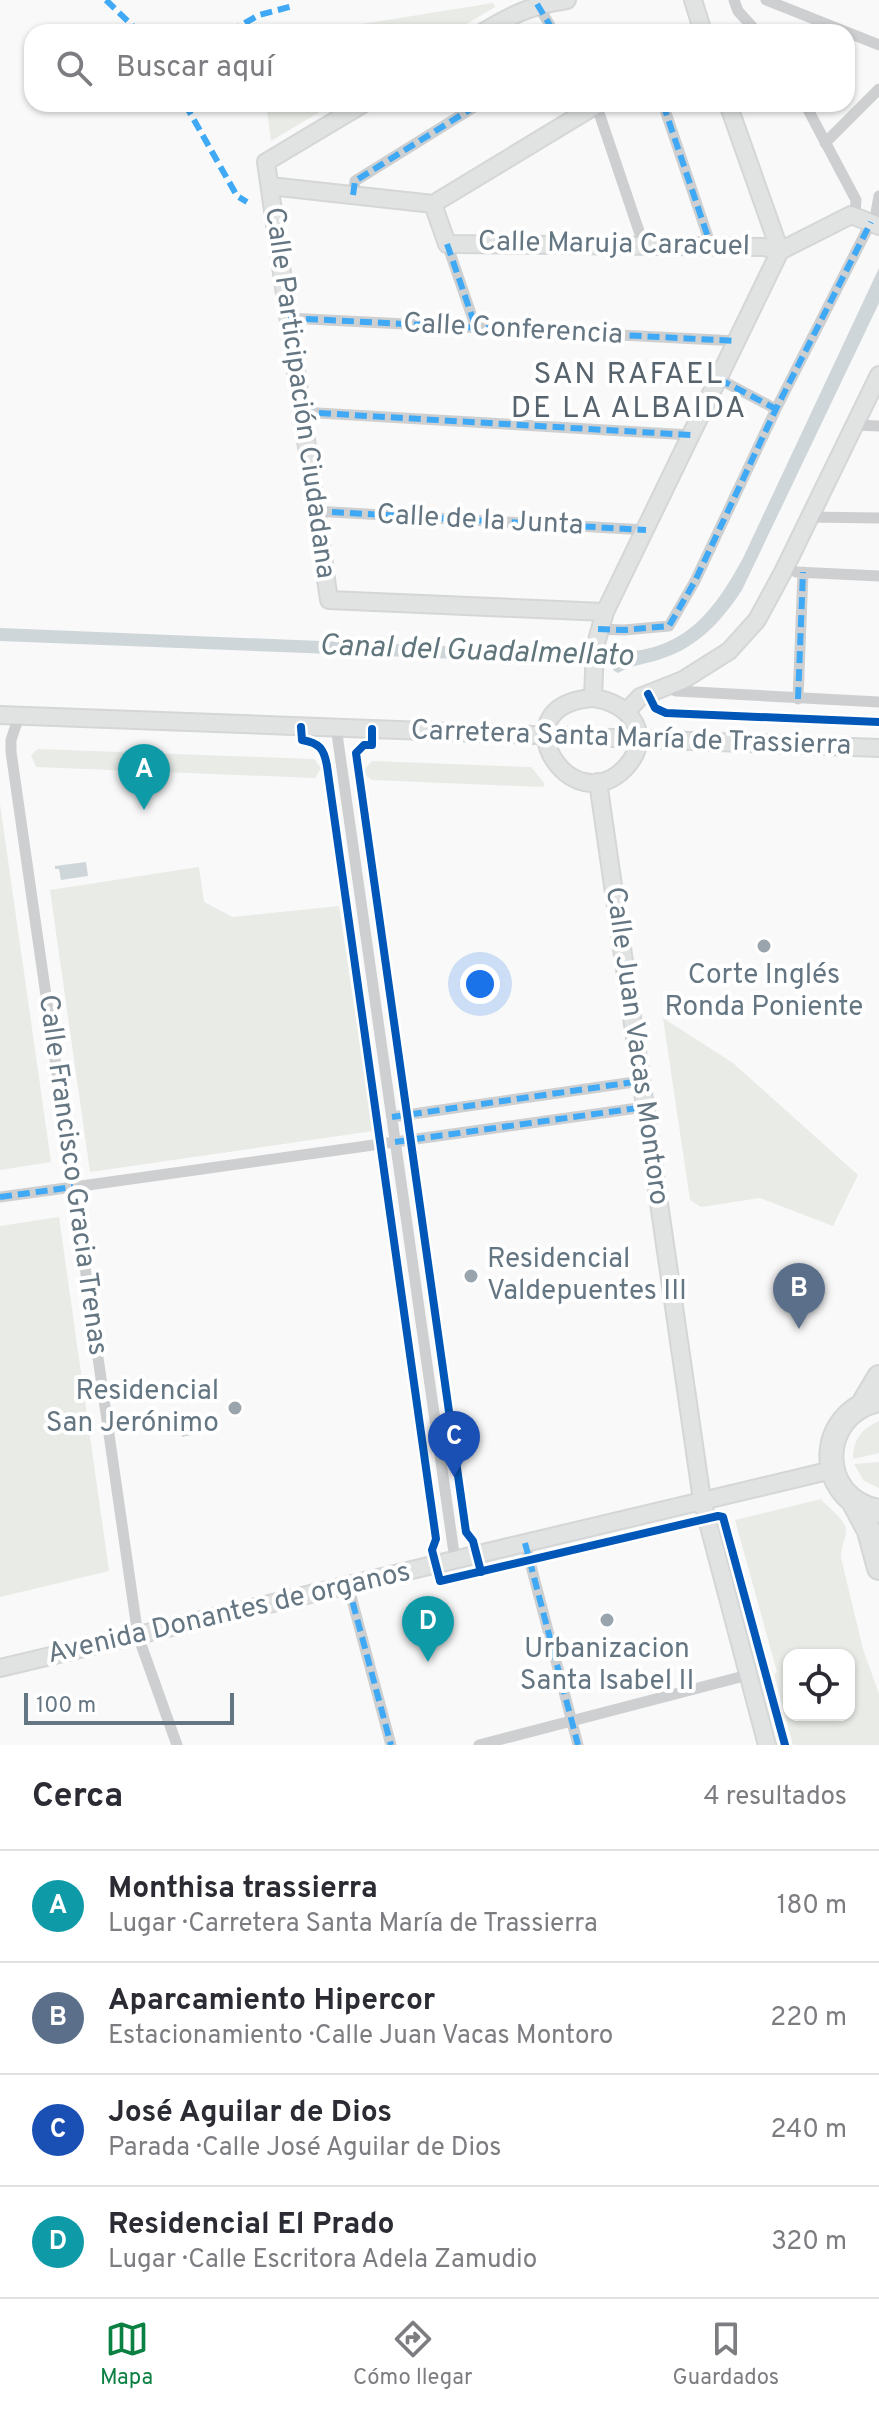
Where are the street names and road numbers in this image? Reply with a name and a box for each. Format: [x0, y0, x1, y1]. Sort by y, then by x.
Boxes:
street label: Calle Participación Ciudadana [255, 205, 343, 581]
street label: Calle Maruja Caracuel [478, 225, 750, 265]
street label: Calle Conferencia [402, 306, 624, 354]
street label: Calle de la Junta [376, 498, 584, 544]
street label: Carretera Santa María de Trassierra [410, 713, 852, 765]
street label: Calle Juan Vacas Montoro [596, 884, 676, 1208]
street label: Calle Francisco Gracia Trenas [29, 992, 115, 1358]
street label: Avenida Donantes de organos [44, 1555, 414, 1673]

